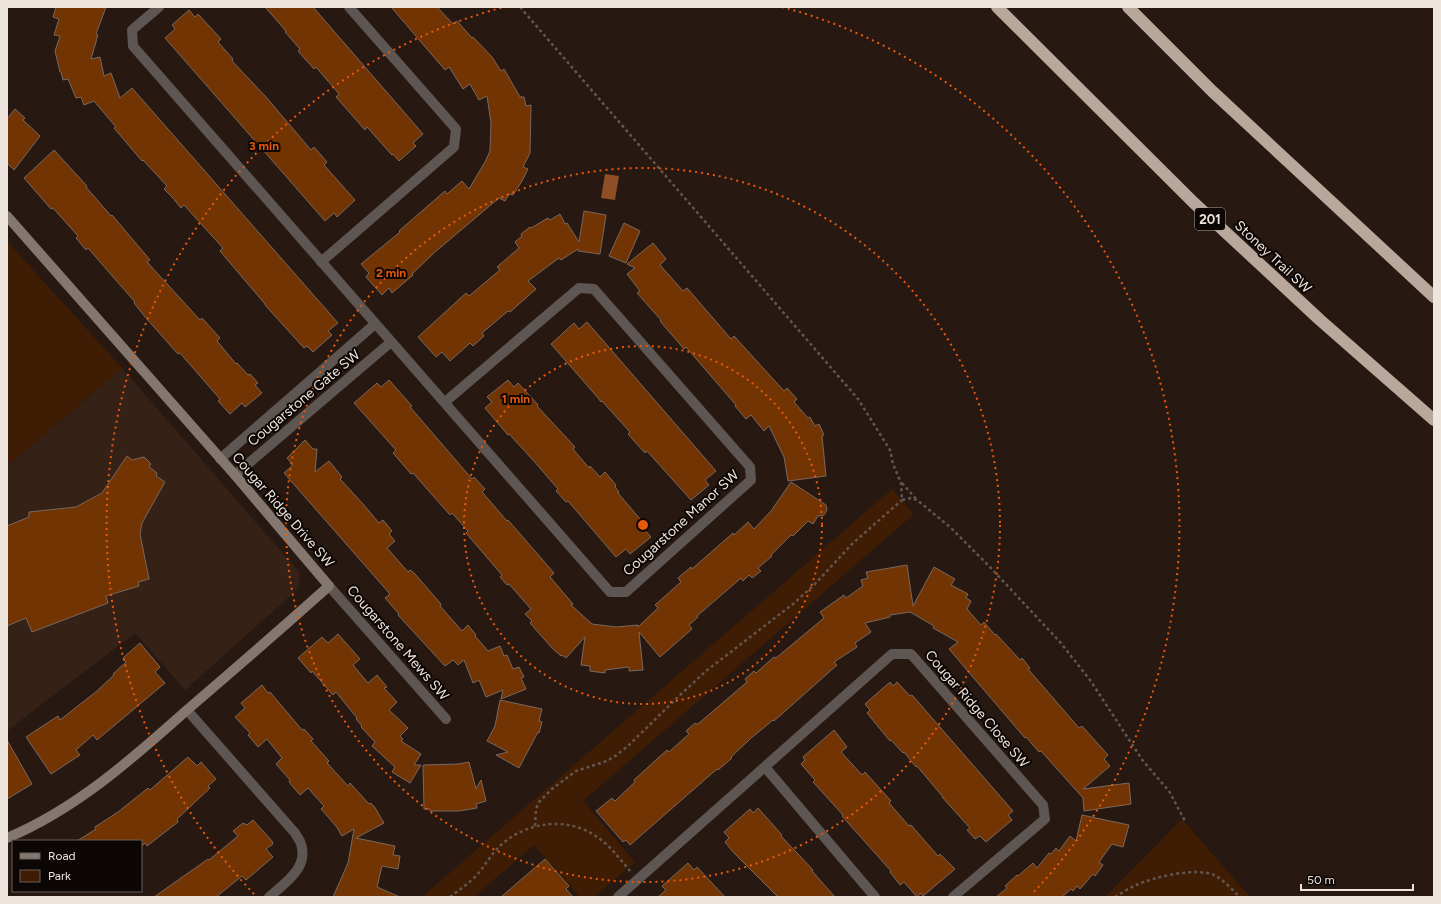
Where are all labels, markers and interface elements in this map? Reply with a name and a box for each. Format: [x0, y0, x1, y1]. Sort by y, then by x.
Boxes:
text: 3 min [249, 139, 279, 153]
road number: 201 [1195, 208, 1225, 230]
street label: Stoney Trail SW [1231, 217, 1315, 297]
text: 2 min [376, 266, 406, 280]
street label: Cougarstone Gate SW [244, 346, 364, 450]
text: 1 min [502, 392, 530, 406]
street label: Cougar Ridge Drive SW [228, 449, 338, 571]
street label: Cougarstone Manor SW [620, 466, 743, 580]
centre of rings [636, 518, 650, 532]
street label: Cougarstone Mews SW [343, 582, 453, 705]
street label: Cougar Ridge Close SW [921, 647, 1033, 772]
legend [12, 840, 142, 892]
text: Road [48, 849, 76, 863]
scale bar [1301, 866, 1413, 892]
text: Park [48, 869, 71, 883]
text: 50 m [1307, 873, 1335, 887]

